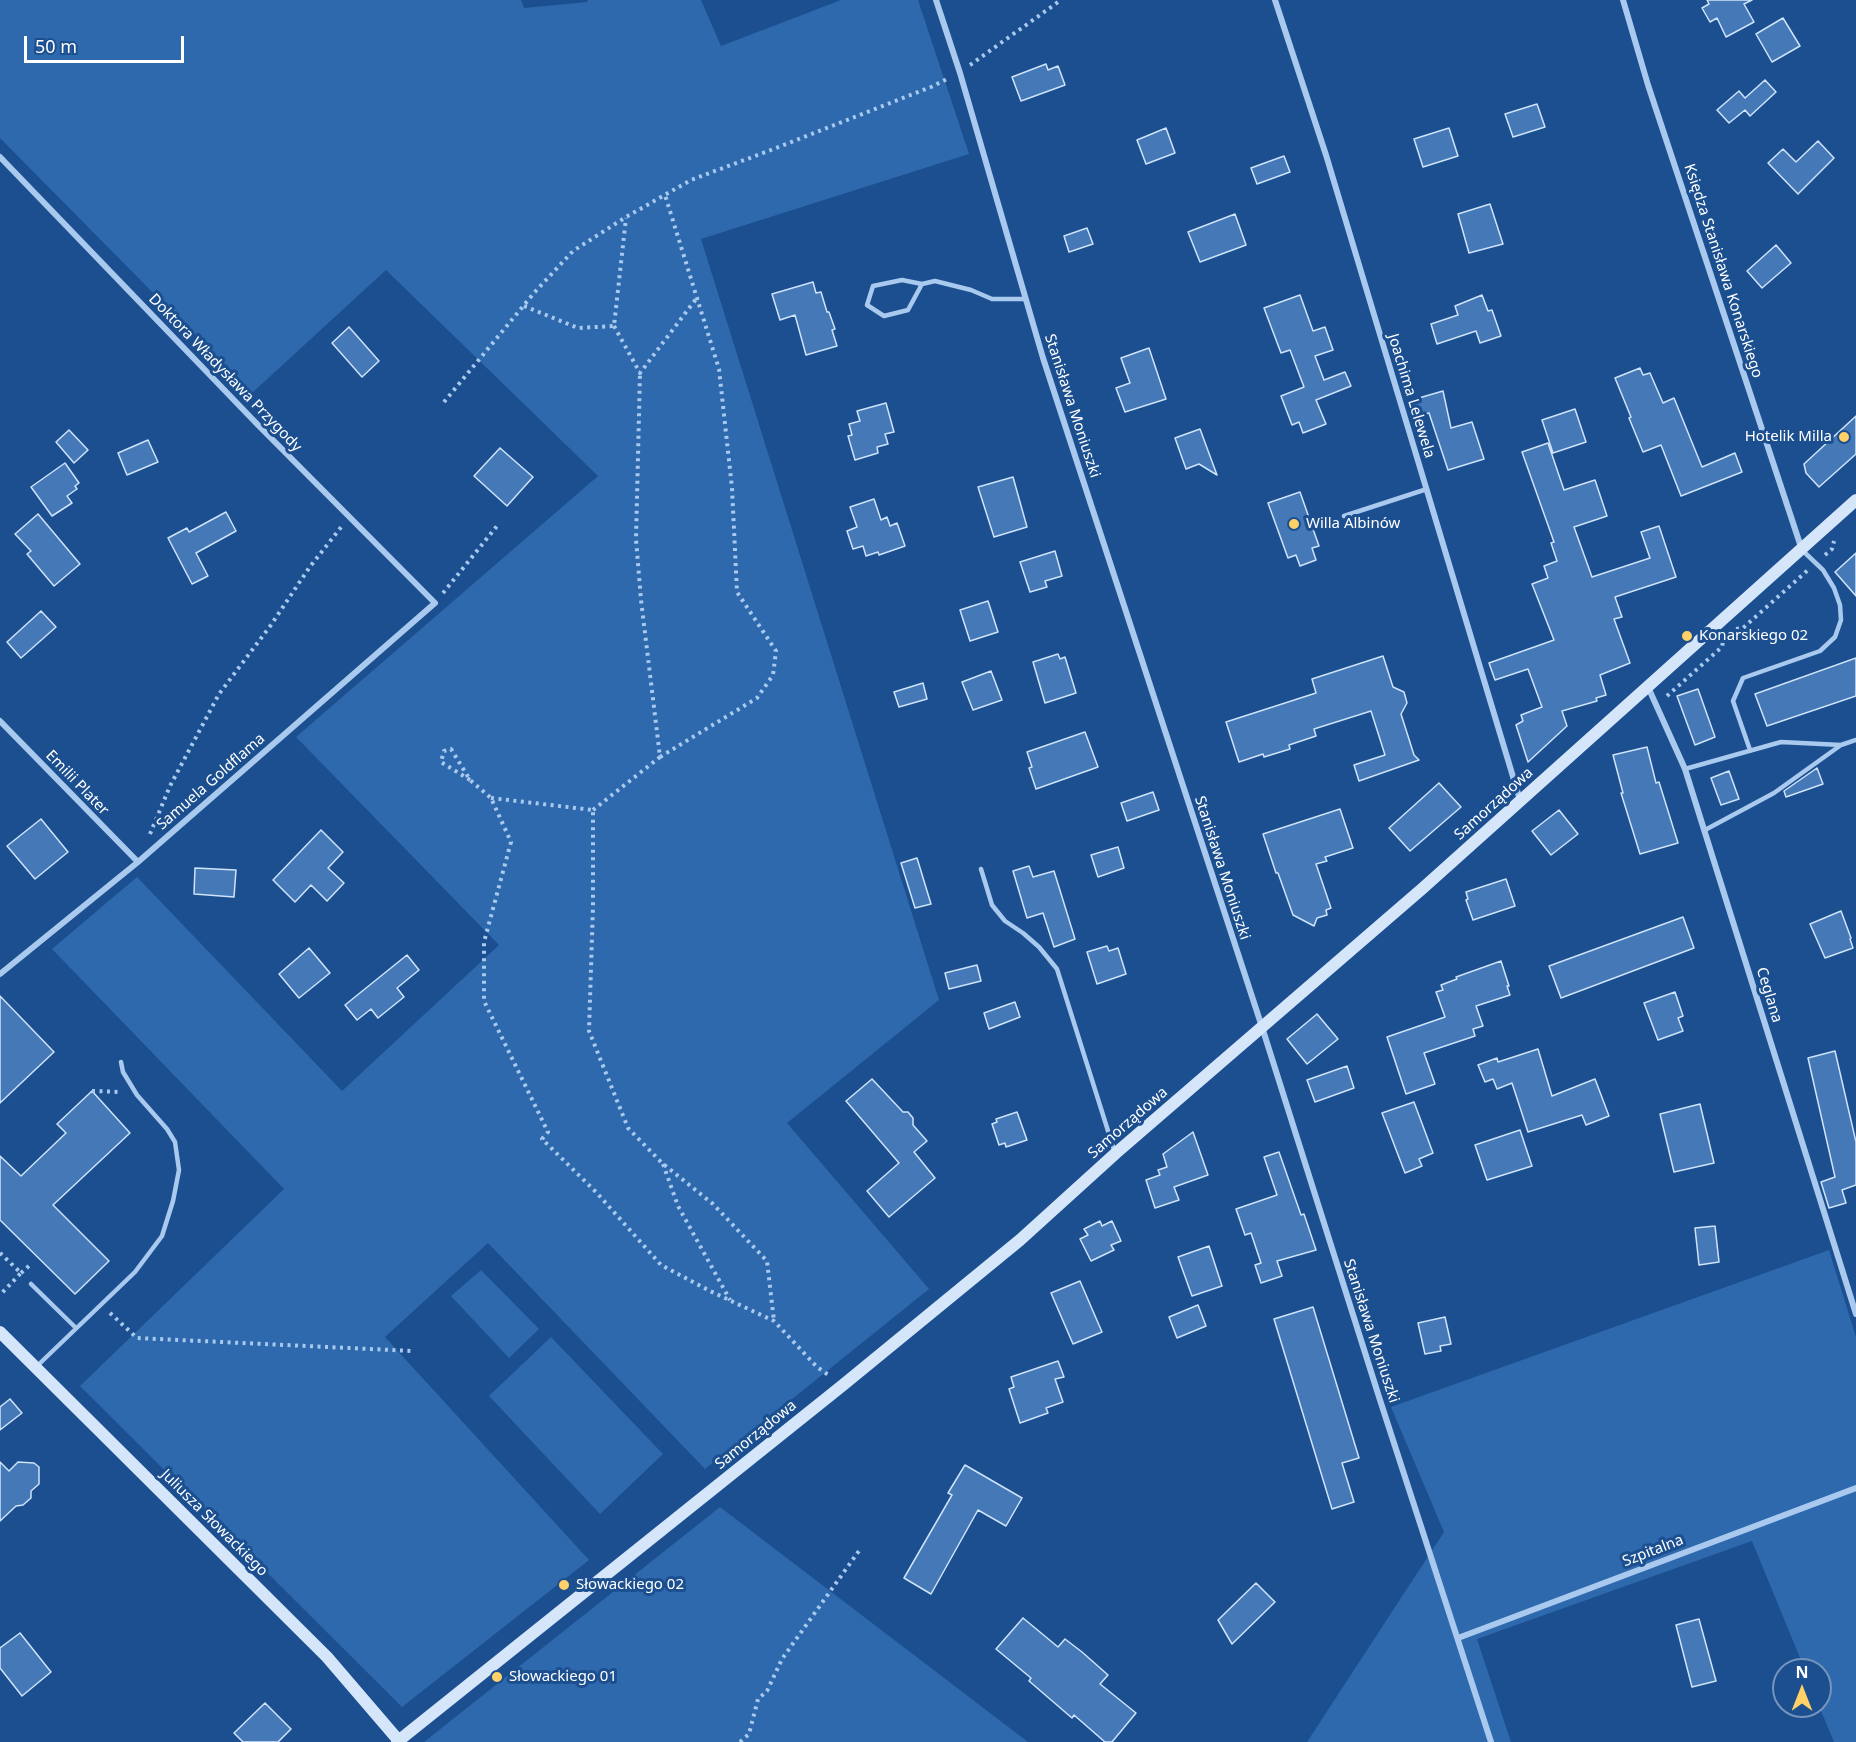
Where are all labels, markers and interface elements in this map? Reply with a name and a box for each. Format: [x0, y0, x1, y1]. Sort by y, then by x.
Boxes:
scale bar [27, 24, 188, 62]
text: 50 m [35, 34, 77, 58]
street label: Księdza Stanisława Konarskiego [1680, 162, 1766, 380]
street label: Doktora Władysława Przygody [145, 290, 305, 456]
street label: Stanisława Moniuszki [1040, 332, 1104, 480]
street label: Joachima Lelewela [1384, 332, 1438, 460]
place label: Hotelik Milla [1745, 428, 1832, 446]
marker: Hotelik Milla [1837, 430, 1851, 444]
place label: Willa Albinów [1306, 515, 1400, 533]
marker: Willa Albinów [1287, 517, 1301, 531]
place label: Konarskiego 02 [1699, 627, 1808, 645]
marker: Konarskiego 02 [1680, 629, 1694, 643]
street label: Samuela Goldflama [153, 730, 269, 834]
street label: Emilii Plater [42, 747, 112, 819]
street label: Samorządowa [1451, 764, 1537, 844]
street label: Stanisława Moniuszki [1190, 794, 1254, 942]
street label: Ceglana [1752, 965, 1786, 1025]
street label: Samorządowa [1085, 1084, 1171, 1162]
street label: Stanisława Moniuszki [1339, 1257, 1403, 1405]
street label: Samorządowa [712, 1397, 800, 1473]
street label: Juliusza Słowackiego [157, 1466, 271, 1580]
street label: Szpitalna [1620, 1531, 1686, 1571]
place label: Słowackiego 02 [576, 1576, 684, 1594]
marker: Słowackiego 02 [557, 1578, 571, 1592]
north arrow [1772, 1658, 1832, 1718]
text: N [1795, 1661, 1809, 1683]
place label: Słowackiego 01 [509, 1668, 617, 1686]
marker: Słowackiego 01 [490, 1670, 504, 1684]

